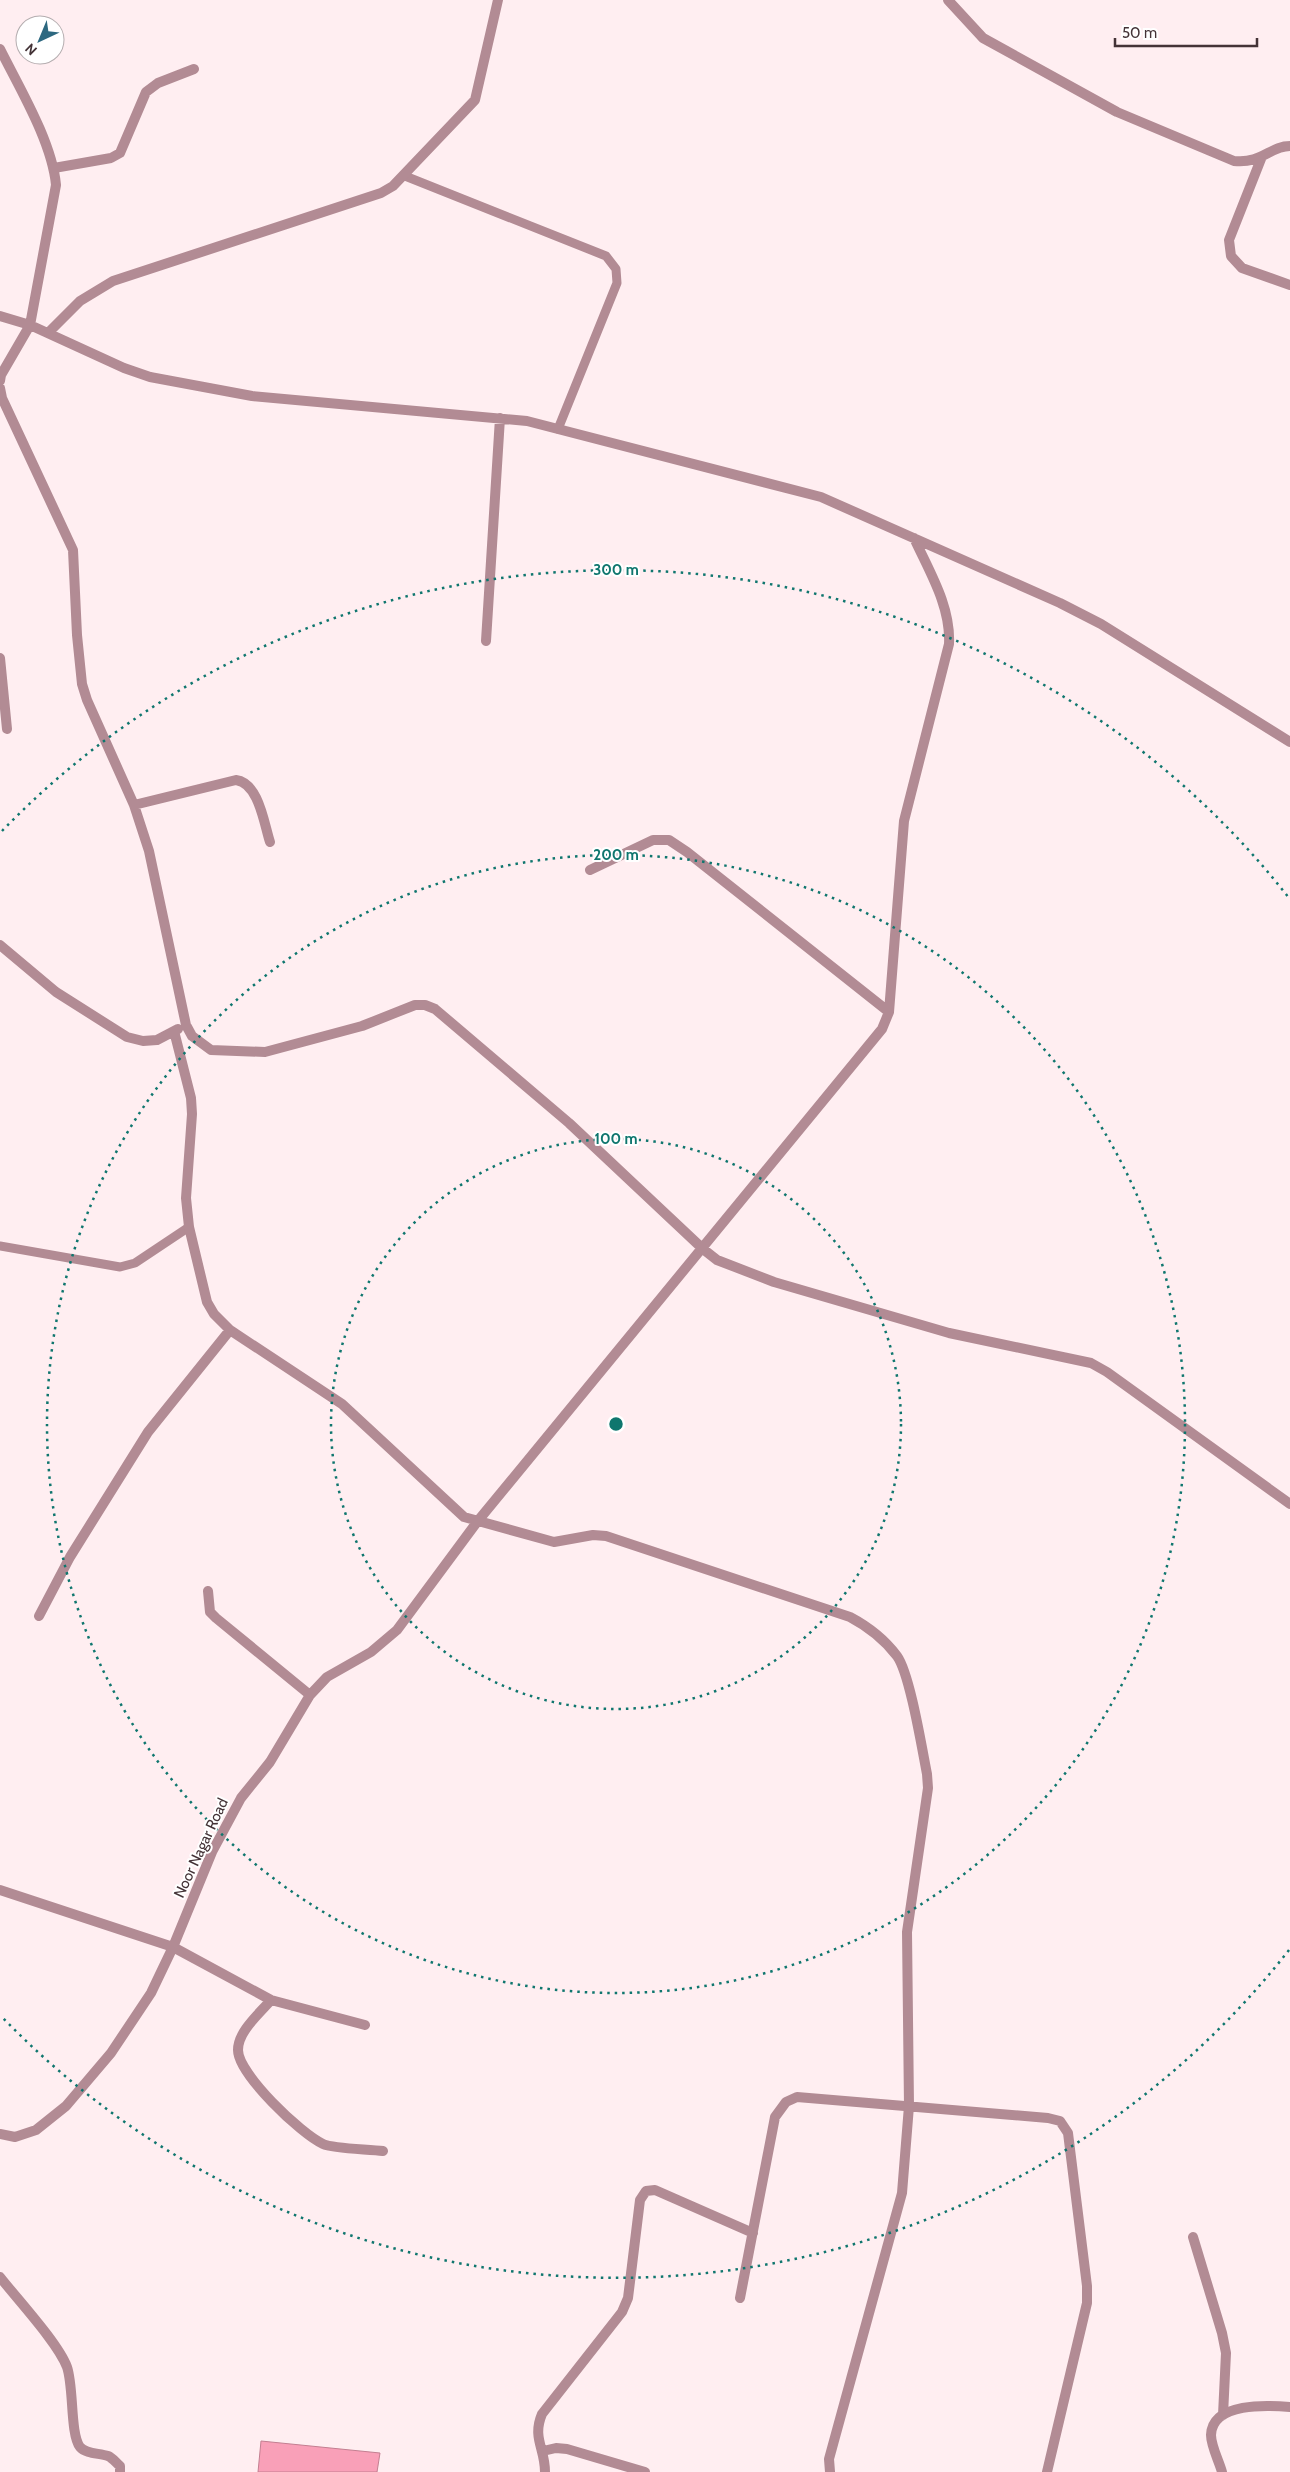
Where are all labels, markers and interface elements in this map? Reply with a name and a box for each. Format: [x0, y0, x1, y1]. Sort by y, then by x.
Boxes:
north arrow [15, 15, 65, 65]
scale bar [1115, 15, 1258, 47]
text: 50 m [1122, 24, 1157, 42]
text: N [21, 39, 41, 59]
text: 300 m [593, 561, 639, 579]
text: 200 m [593, 846, 639, 864]
text: 100 m [594, 1130, 638, 1148]
centre of rings [607, 1415, 625, 1433]
street label: Noor Nagar Road [170, 1795, 232, 1901]

